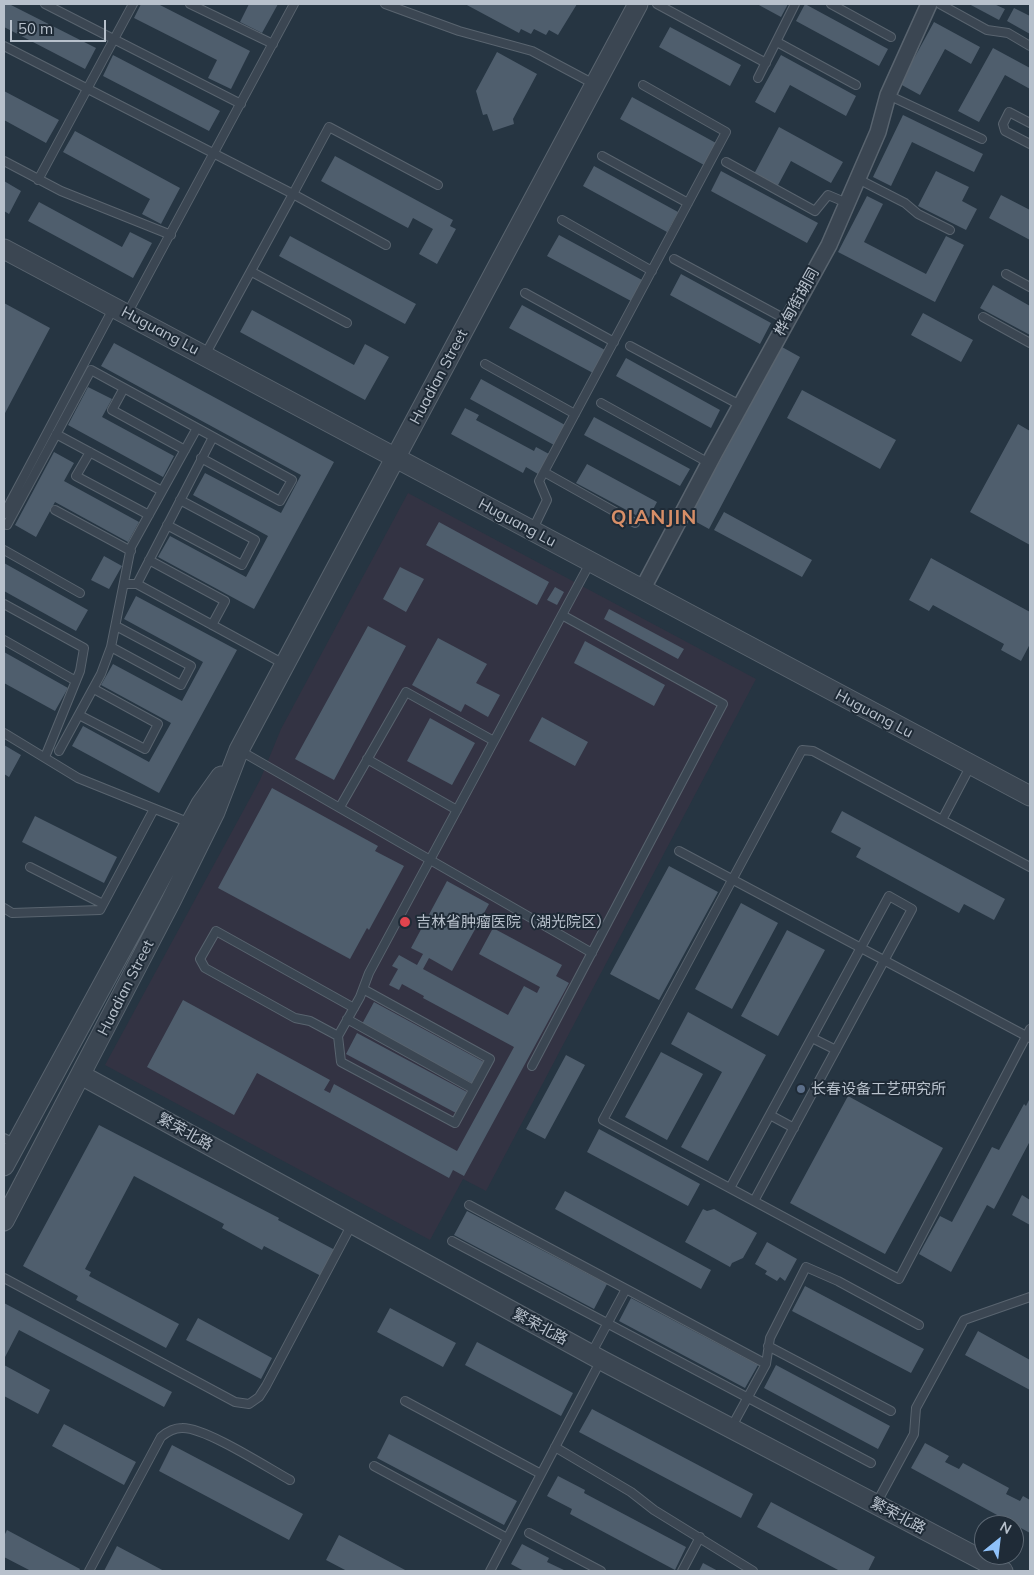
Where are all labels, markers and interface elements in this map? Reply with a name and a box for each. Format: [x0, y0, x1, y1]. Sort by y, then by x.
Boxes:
scale bar [12, 10, 109, 42]
text: 50 m [18, 19, 53, 38]
street label: 桦甸街胡同 [771, 265, 823, 339]
street label: Huguang Lu [118, 303, 202, 359]
street label: Huadian Street [406, 326, 472, 428]
street label: Huguang Lu [475, 495, 559, 551]
district label: QIANJIN [610, 506, 698, 530]
street label: Huguang Lu [832, 686, 916, 742]
place label: 吉林省肿瘤医院（湖光院区） [416, 913, 611, 931]
marker: 吉林省肿瘤医院（湖光院区） [398, 915, 412, 929]
street label: Huadian Street [94, 937, 158, 1039]
place label: 长春设备工艺研究所 [811, 1080, 946, 1098]
marker: 长春设备工艺研究所 [795, 1083, 807, 1095]
street label: 繁荣北路 [154, 1110, 216, 1154]
street label: 繁荣北路 [509, 1305, 571, 1349]
street label: 繁荣北路 [867, 1494, 929, 1538]
north arrow [974, 1515, 1024, 1565]
text: N [997, 1517, 1015, 1538]

